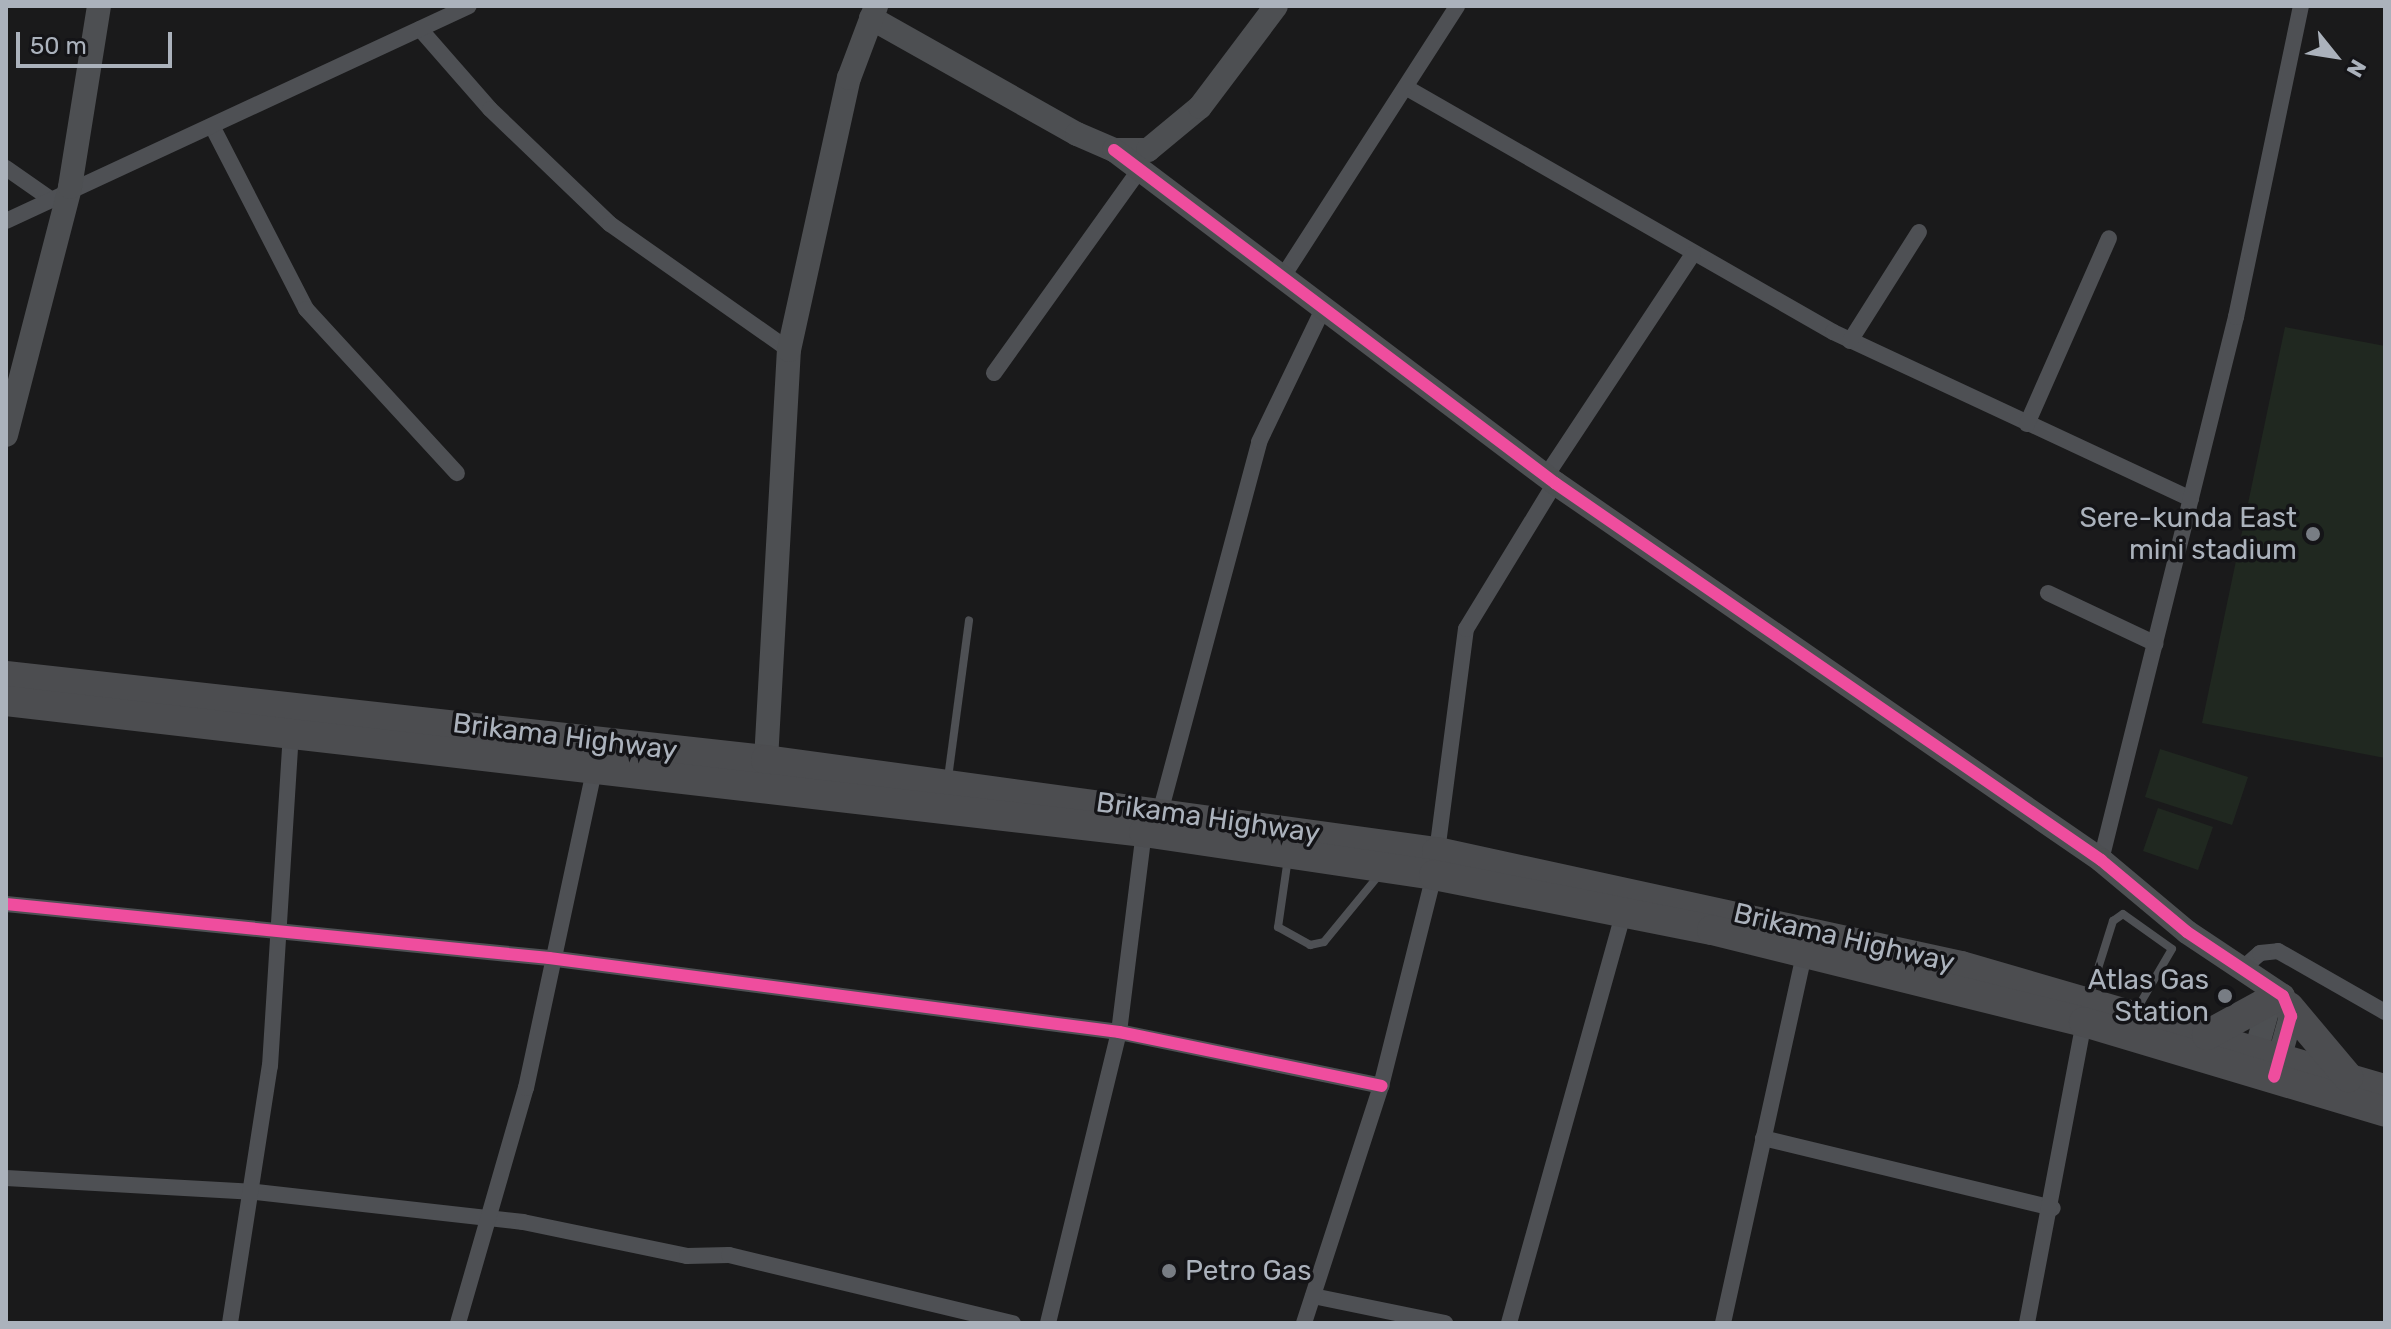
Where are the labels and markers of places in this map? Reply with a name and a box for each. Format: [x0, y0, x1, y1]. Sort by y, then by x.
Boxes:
place label: Sere-kunda East mini stadium [2079, 501, 2297, 567]
marker: Sere-kunda East mini stadium [2304, 525, 2322, 543]
place label: Atlas Gas Station [2088, 963, 2209, 1029]
marker: Atlas Gas Station [2216, 987, 2234, 1005]
place label: Petro Gas [1185, 1254, 1311, 1288]
marker: Petro Gas [1160, 1262, 1178, 1280]

